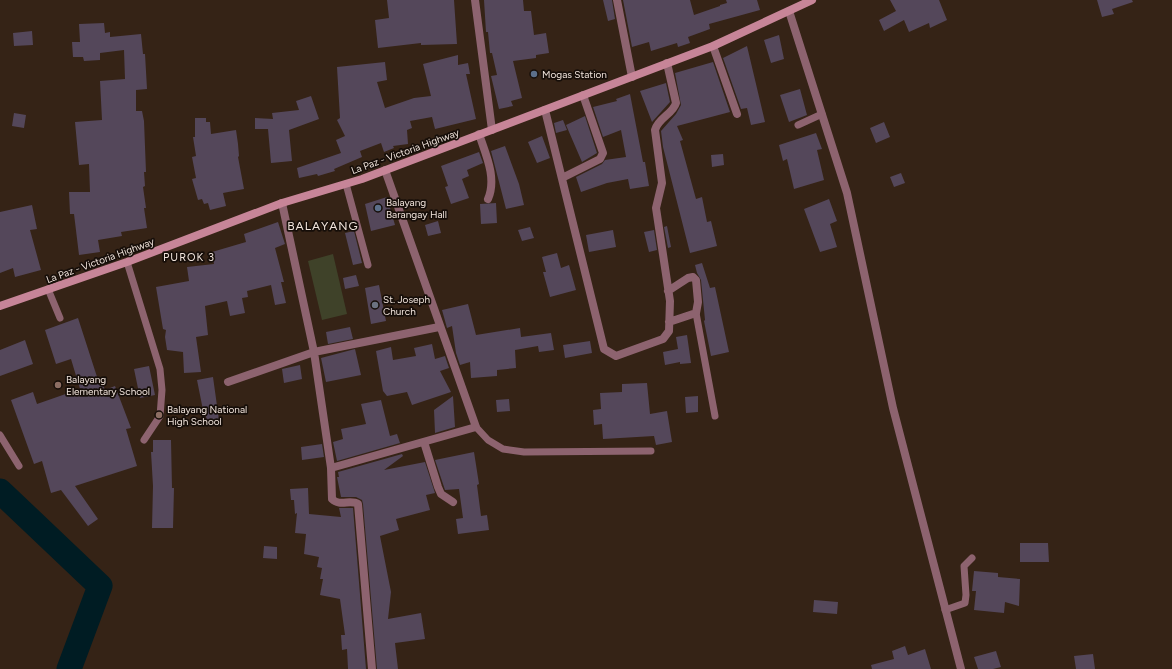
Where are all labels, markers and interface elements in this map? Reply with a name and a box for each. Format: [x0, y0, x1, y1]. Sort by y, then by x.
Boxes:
place label: Mogas Station [542, 68, 607, 81]
marker: Mogas Station [529, 69, 539, 79]
street label: La Paz - Victoria Highway [349, 126, 462, 177]
place label: Balayang Barangay Hall [386, 196, 447, 221]
marker: Balayang Barangay Hall [373, 203, 383, 213]
district label: BALAYANG [287, 219, 359, 233]
street label: La Paz - Victoria Highway [44, 235, 157, 286]
district label: PUROK 3 [163, 251, 215, 264]
place label: St. Joseph Church [383, 293, 430, 318]
marker: St. Joseph Church [370, 300, 380, 310]
place label: Balayang Elementary School [66, 373, 150, 398]
marker: Balayang Elementary School [53, 380, 63, 390]
place label: Balayang National High School [167, 403, 247, 428]
marker: Balayang National High School [154, 410, 164, 420]

